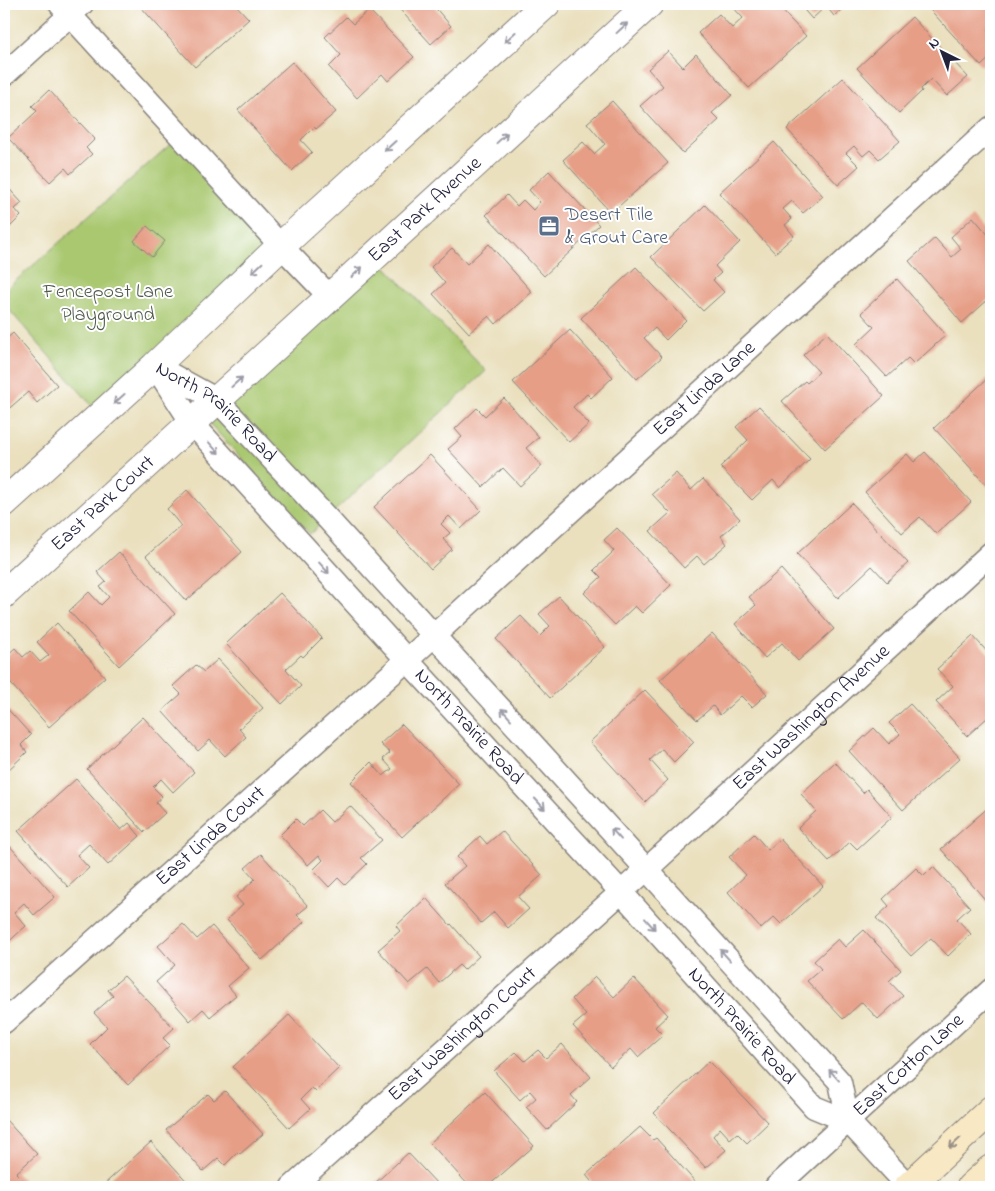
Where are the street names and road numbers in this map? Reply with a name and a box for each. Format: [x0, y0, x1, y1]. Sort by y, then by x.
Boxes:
street label: East Park Avenue [361, 150, 489, 270]
street label: East Linda Lane [647, 335, 762, 444]
street label: North Prairie Road [150, 354, 283, 469]
street label: East Park Court [45, 448, 162, 559]
street label: East Washington Avenue [726, 638, 897, 798]
street label: North Prairie Road [407, 662, 530, 792]
street label: East Linda Court [150, 779, 272, 893]
street label: East Washington Court [382, 959, 544, 1109]
street label: North Prairie Road [681, 961, 802, 1092]
street label: East Cotton Lane [847, 1007, 971, 1124]

